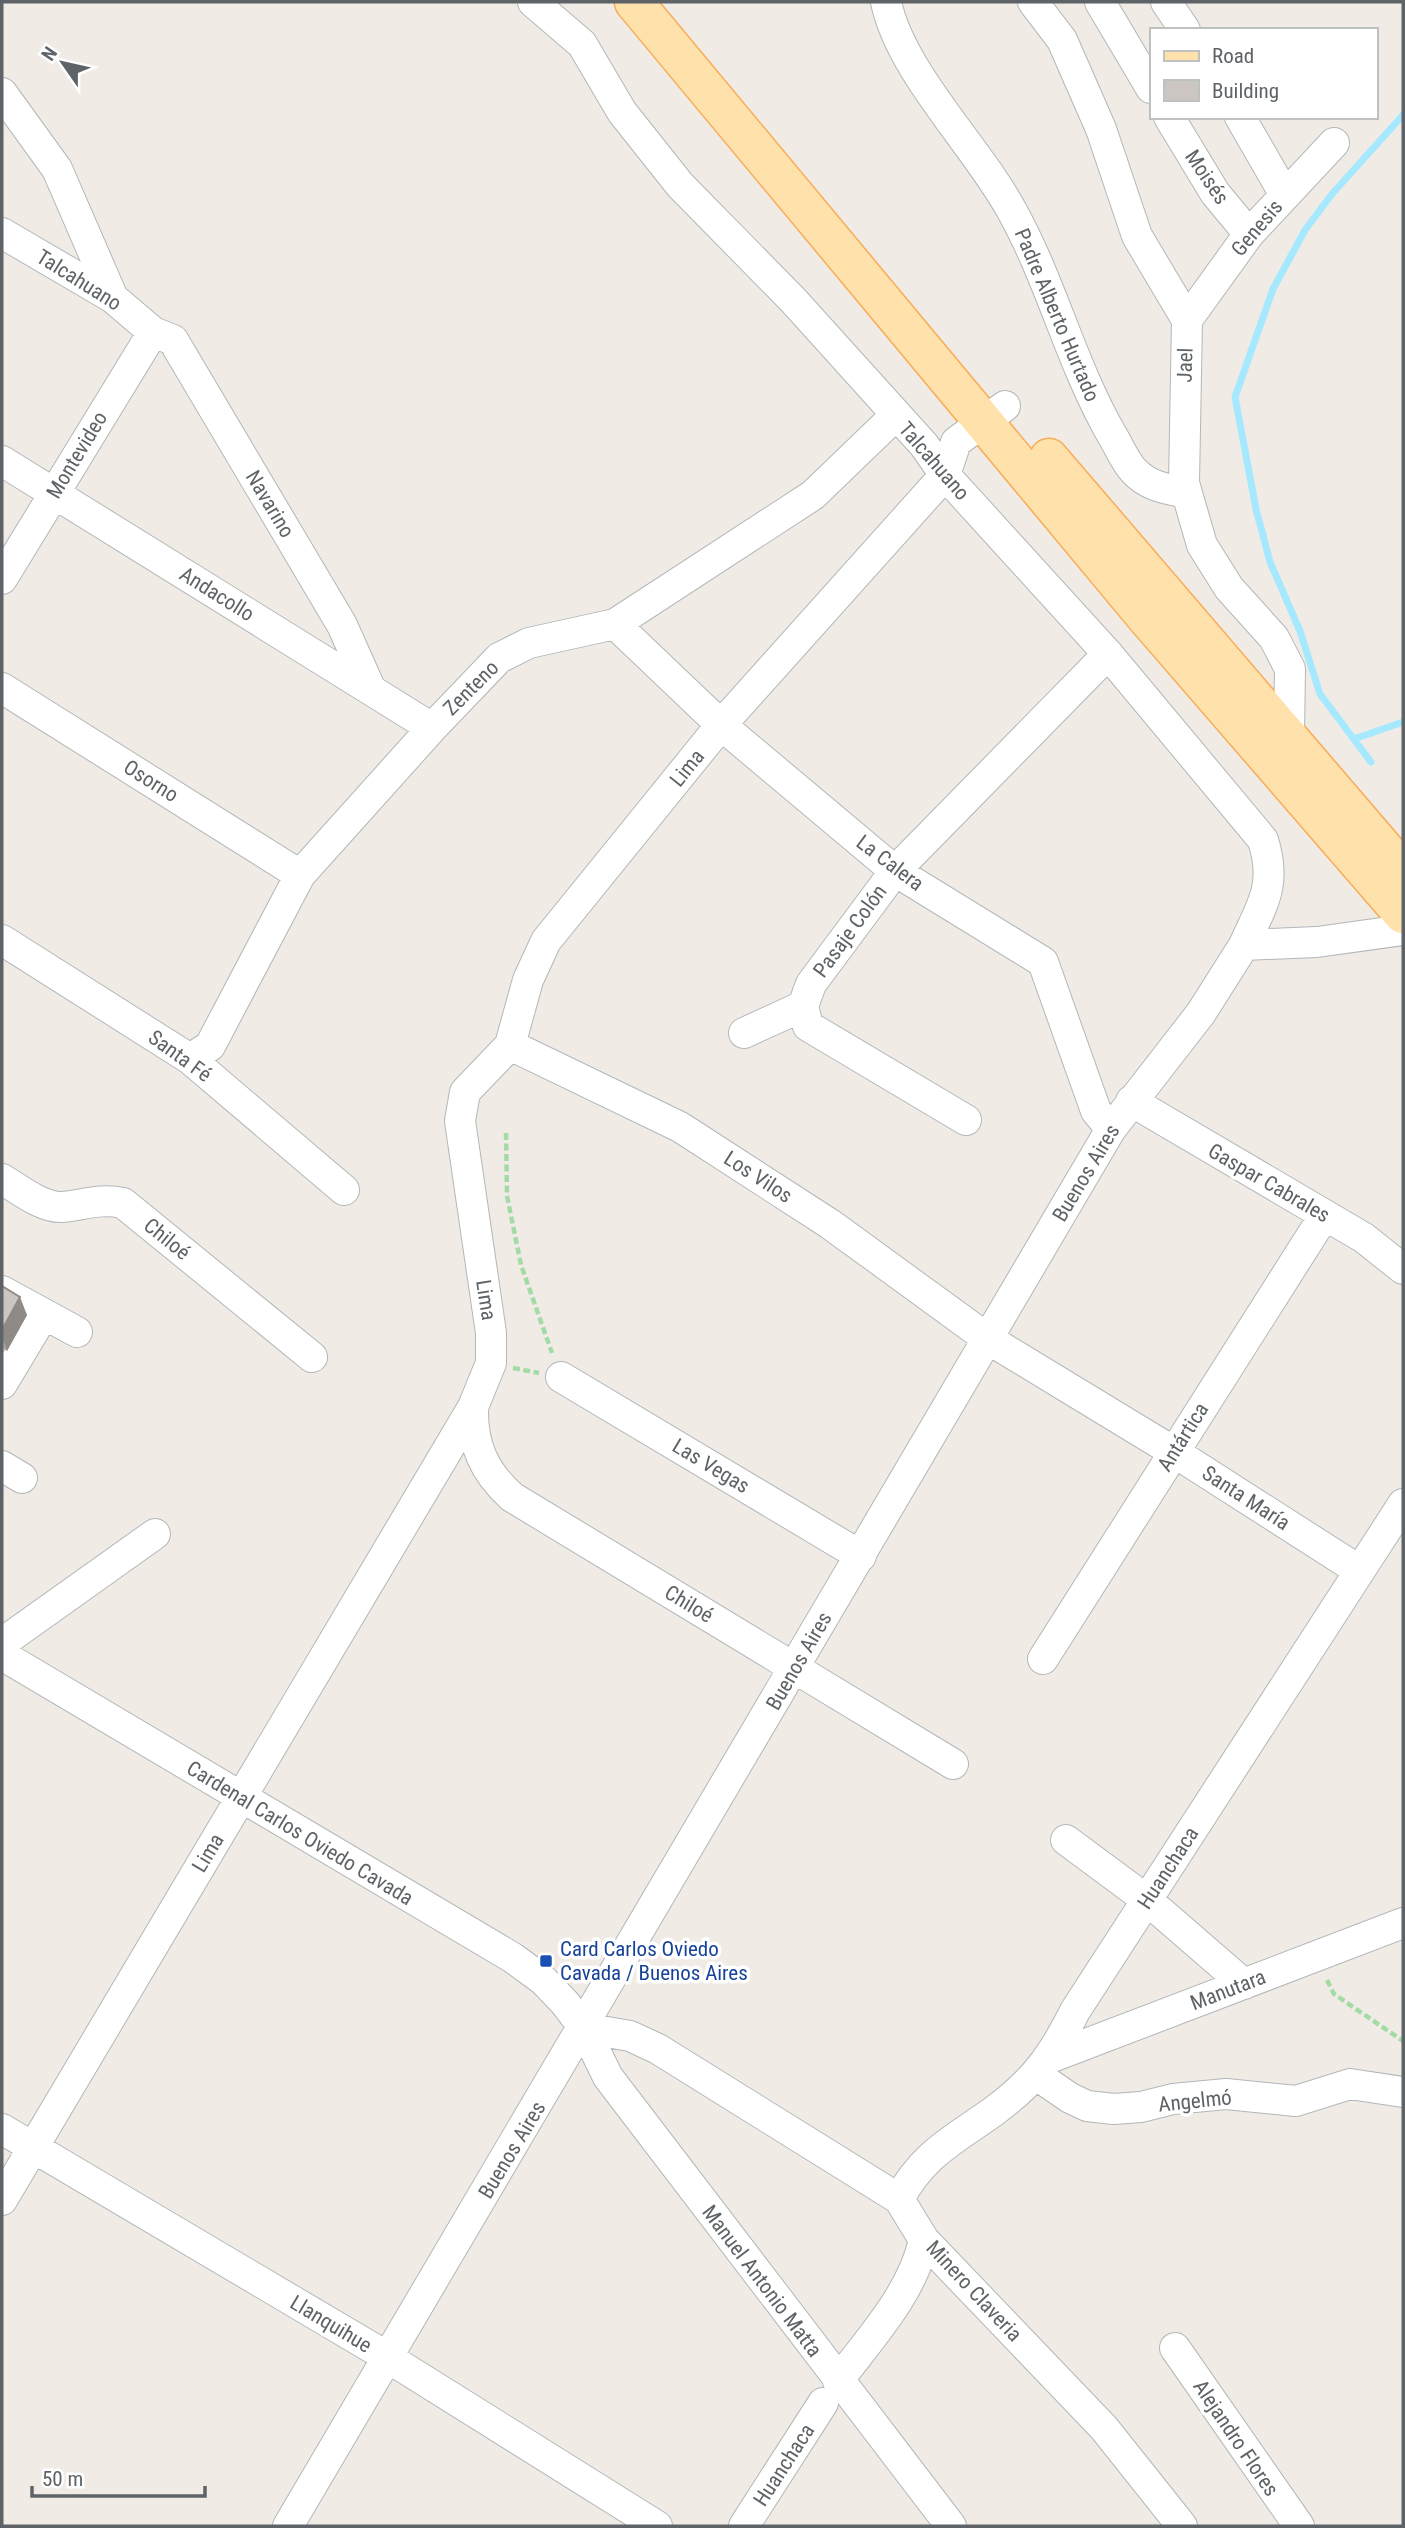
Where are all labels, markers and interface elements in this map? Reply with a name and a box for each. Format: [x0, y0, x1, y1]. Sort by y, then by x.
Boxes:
north arrow [28, 28, 98, 98]
legend [1150, 28, 1377, 119]
text: N [37, 43, 62, 65]
text: Road [1212, 44, 1254, 68]
text: Building [1212, 79, 1279, 103]
street label: Moisés [1180, 145, 1234, 209]
street label: Genesis [1227, 195, 1287, 261]
street label: Padre Alberto Hurtado [1010, 225, 1104, 405]
street label: Talcahuano [32, 245, 126, 315]
street label: Jael [1172, 347, 1198, 383]
street label: Montevideo [42, 407, 112, 503]
street label: Talcahuano [894, 417, 974, 505]
street label: Navarino [241, 466, 299, 542]
street label: Andacollo [175, 562, 259, 626]
street label: Zenteno [439, 656, 503, 720]
street label: Lima [665, 745, 709, 791]
street label: Osorno [119, 755, 183, 807]
street label: La Calera [852, 830, 928, 896]
street label: Pasaje Colón [808, 880, 892, 982]
street label: Santa Fé [144, 1025, 216, 1087]
street label: Buenos Aires [1048, 1120, 1124, 1226]
street label: Gaspar Cabrales [1204, 1139, 1334, 1227]
street label: Los Vilos [719, 1146, 797, 1208]
street label: Chiloé [139, 1213, 195, 1265]
street label: Lima [471, 1278, 501, 1322]
street label: Antártica [1153, 1398, 1213, 1476]
street label: Las Vegas [668, 1434, 754, 1498]
street label: Santa María [1198, 1461, 1294, 1535]
street label: Chiloé [660, 1580, 718, 1628]
street label: Buenos Aires [761, 1608, 837, 1714]
street label: Cardenal Carlos Oviedo Cavada [183, 1756, 417, 1910]
street label: Huanchaca [1133, 1822, 1203, 1914]
street label: Lima [187, 1829, 229, 1877]
place label: Card Carlos Oviedo Cavada / Buenos Aires [560, 1937, 748, 1985]
marker: Card Carlos Oviedo Cavada / Buenos Aires [538, 1953, 554, 1969]
street label: Manutara [1187, 1965, 1269, 2015]
street label: Angelmó [1157, 2085, 1233, 2117]
street label: Buenos Aires [474, 2097, 550, 2203]
street label: Manuel Antonio Matta [697, 2201, 827, 2361]
street label: Minero Claveria [921, 2236, 1027, 2346]
street label: Llanquihue [286, 2290, 376, 2358]
street label: Alejandro Flores [1188, 2375, 1284, 2501]
street label: Huanchaca [749, 2419, 819, 2511]
scale bar [32, 2454, 205, 2498]
text: 50 m [42, 2467, 83, 2491]

